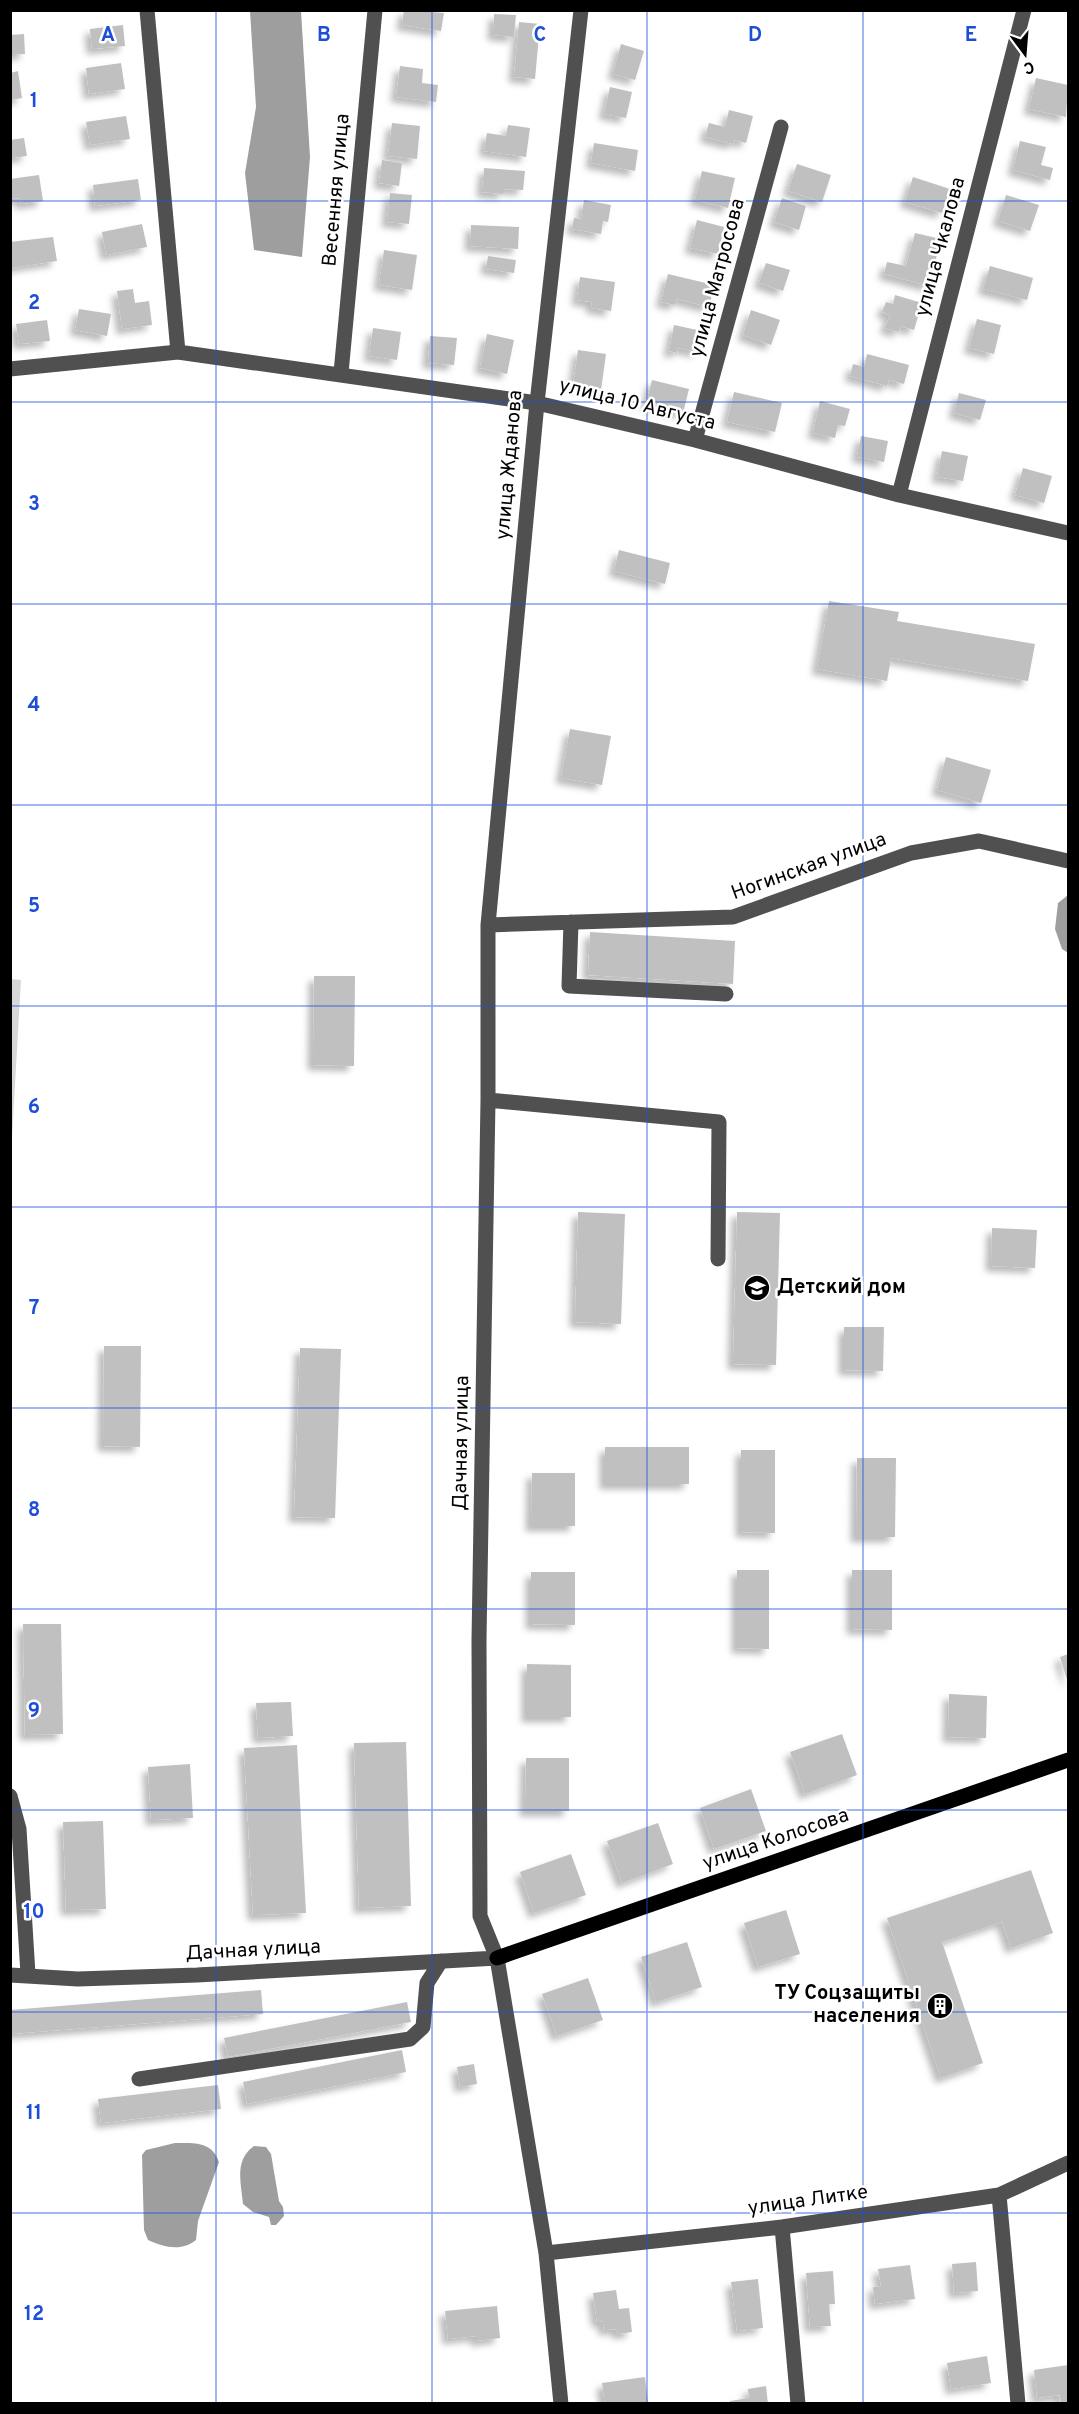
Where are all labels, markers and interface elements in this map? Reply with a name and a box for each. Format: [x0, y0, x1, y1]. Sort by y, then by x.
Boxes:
text: A [101, 23, 115, 49]
text: B [317, 23, 331, 49]
text: C [534, 23, 546, 49]
text: D [748, 23, 762, 49]
text: E [965, 23, 977, 49]
north arrow [995, 24, 1055, 84]
text: С [1021, 55, 1036, 78]
text: 1 [30, 89, 38, 115]
street label: Весенняя улица [317, 112, 357, 268]
street label: улица Чкалова [910, 174, 972, 320]
street label: улица Матросова [684, 196, 752, 360]
text: 2 [28, 291, 40, 317]
street label: улица 10 Августа [556, 373, 718, 437]
street label: улица Жданова [490, 389, 530, 541]
text: 3 [28, 492, 40, 518]
text: 4 [28, 693, 40, 719]
street label: Ногинская улица [728, 827, 890, 907]
text: 5 [28, 894, 40, 920]
text: 6 [28, 1095, 40, 1121]
school or university icon: Детский дом [742, 1273, 772, 1303]
place label: Детский дом [777, 1275, 906, 1301]
text: 7 [29, 1296, 39, 1322]
street label: Дачная улица [448, 1375, 476, 1511]
text: 8 [28, 1498, 40, 1524]
text: 9 [28, 1699, 40, 1725]
street label: улица Колосова [699, 1803, 853, 1877]
text: 10 [23, 1900, 45, 1926]
street label: Дачная улица [185, 1934, 321, 1968]
place label: ТУ Соцзащиты населения [775, 1981, 920, 2030]
building icon: ТУ Соцзащиты населения [925, 1991, 955, 2021]
text: 11 [26, 2101, 42, 2127]
street label: улица Литке [746, 2180, 870, 2222]
text: 12 [24, 2302, 44, 2328]

